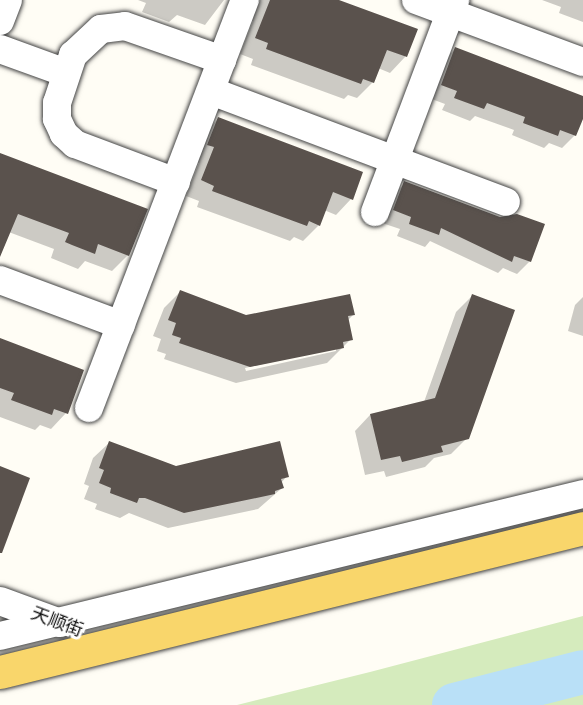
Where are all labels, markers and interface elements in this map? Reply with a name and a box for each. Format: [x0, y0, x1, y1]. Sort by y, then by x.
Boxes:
street label: 天顺街 [28, 602, 86, 642]

